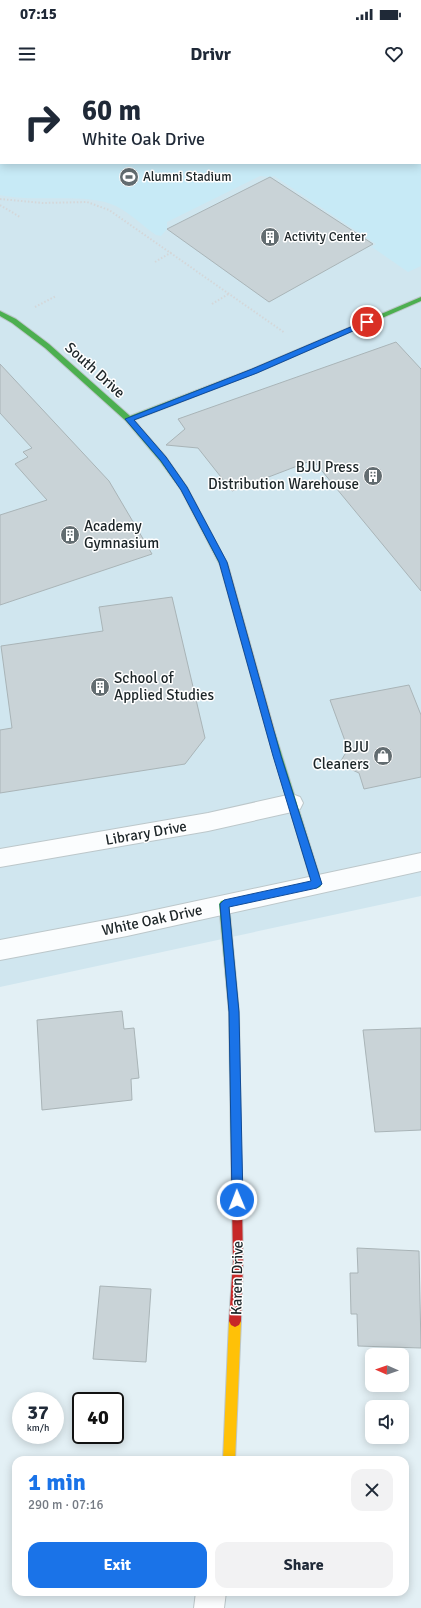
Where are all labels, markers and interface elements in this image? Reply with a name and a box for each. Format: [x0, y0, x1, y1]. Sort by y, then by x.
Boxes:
text: 07:15 [20, 5, 57, 23]
icon: menu [16, 43, 38, 65]
text: Drivr [190, 43, 231, 65]
icon: heart [383, 43, 405, 65]
text: 60 m [82, 94, 141, 128]
icon: right [16, 96, 68, 148]
text: White Oak Drive [82, 128, 205, 150]
sports icon: Alumni Stadium [118, 166, 140, 188]
place label: Alumni Stadium [143, 169, 232, 185]
building icon: Activity Center [259, 226, 281, 248]
place label: Activity Center [284, 229, 366, 245]
pin [350, 305, 384, 339]
icon: arrive [356, 311, 378, 333]
street label: South Drive [61, 338, 129, 402]
place label: BJU Press Distribution Warehouse [208, 458, 359, 493]
building icon: BJU Press Distribution Warehouse [362, 465, 384, 487]
place label: Academy Gymnasium [84, 517, 159, 552]
building icon: Academy Gymnasium [59, 524, 81, 546]
place label: School of Applied Studies [114, 669, 214, 704]
building icon: School of Applied Studies [89, 676, 111, 698]
place label: BJU Cleaners [313, 738, 369, 773]
shop icon: BJU Cleaners [372, 745, 394, 767]
street label: Library Drive [104, 817, 188, 849]
street label: White Oak Drive [100, 901, 204, 939]
position arrow [216, 1179, 258, 1221]
street label: Karen Drive [227, 1241, 247, 1315]
north arrow [365, 1348, 409, 1392]
map controls [365, 1348, 409, 1444]
speed limit sign: 40 [72, 1392, 124, 1444]
text: 37 [27, 1400, 49, 1425]
button: sound [365, 1400, 409, 1444]
text: km/h [27, 1422, 49, 1434]
text: 1 min [28, 1467, 86, 1497]
button: close [351, 1469, 393, 1511]
text: 290 m · 07:16 [28, 1497, 104, 1513]
button: Exit [28, 1542, 207, 1588]
button: Share [215, 1542, 393, 1588]

